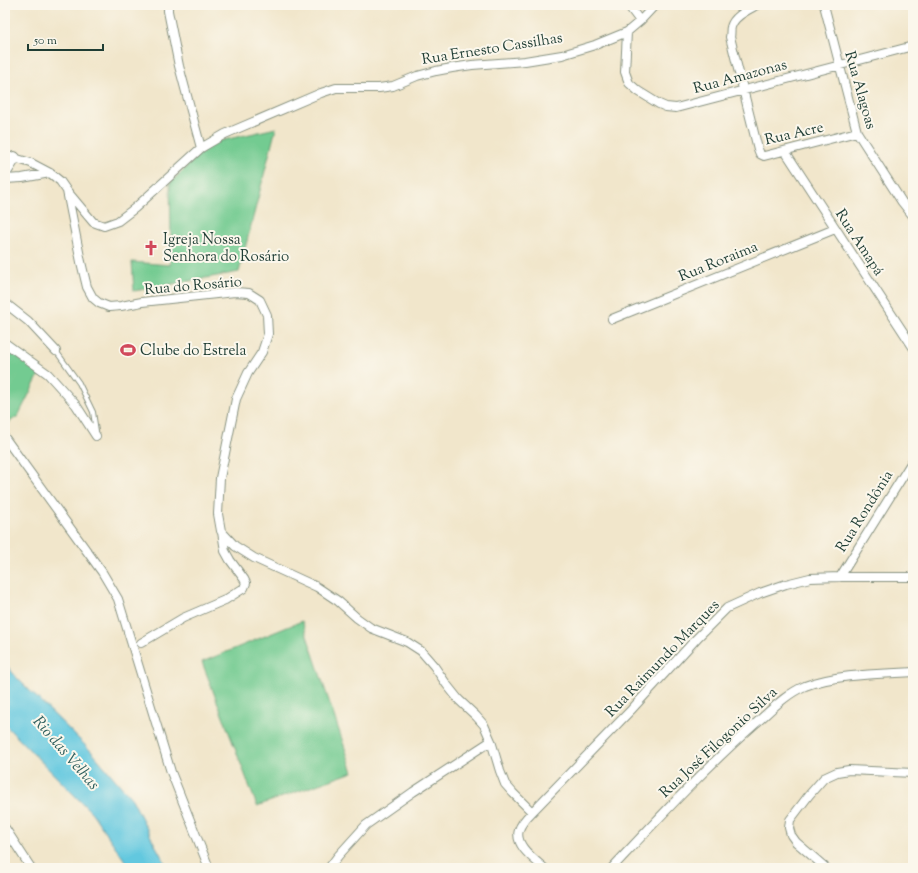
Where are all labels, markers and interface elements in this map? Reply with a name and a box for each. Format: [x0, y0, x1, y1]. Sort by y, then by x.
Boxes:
scale bar [28, 26, 103, 52]
street label: Rua Ernesto Cassilhas [420, 28, 564, 71]
text: 50 m [33, 32, 57, 50]
street label: Rua Alagoas [838, 49, 881, 132]
street label: Rua Amazonas [691, 55, 790, 100]
street label: Rua Acre [763, 117, 826, 151]
street label: Rua Amapá [829, 205, 888, 280]
place label: Igreja Nossa Senhora do Rosário [163, 230, 289, 268]
street label: Rua Roraima [676, 237, 761, 288]
church icon: Igreja Nossa Senhora do Rosário [142, 239, 160, 257]
street label: Rua do Rosário [143, 272, 243, 301]
sports icon: Clube do Estrela [119, 341, 137, 359]
place label: Clube do Estrela [140, 341, 247, 362]
street label: Rua Rondônia [832, 467, 899, 557]
street label: Rua Raimundo Marques [601, 595, 725, 723]
street label: Rua José Filogonio Silva [655, 683, 783, 803]
water label: Rio das Velhas [26, 712, 104, 796]

